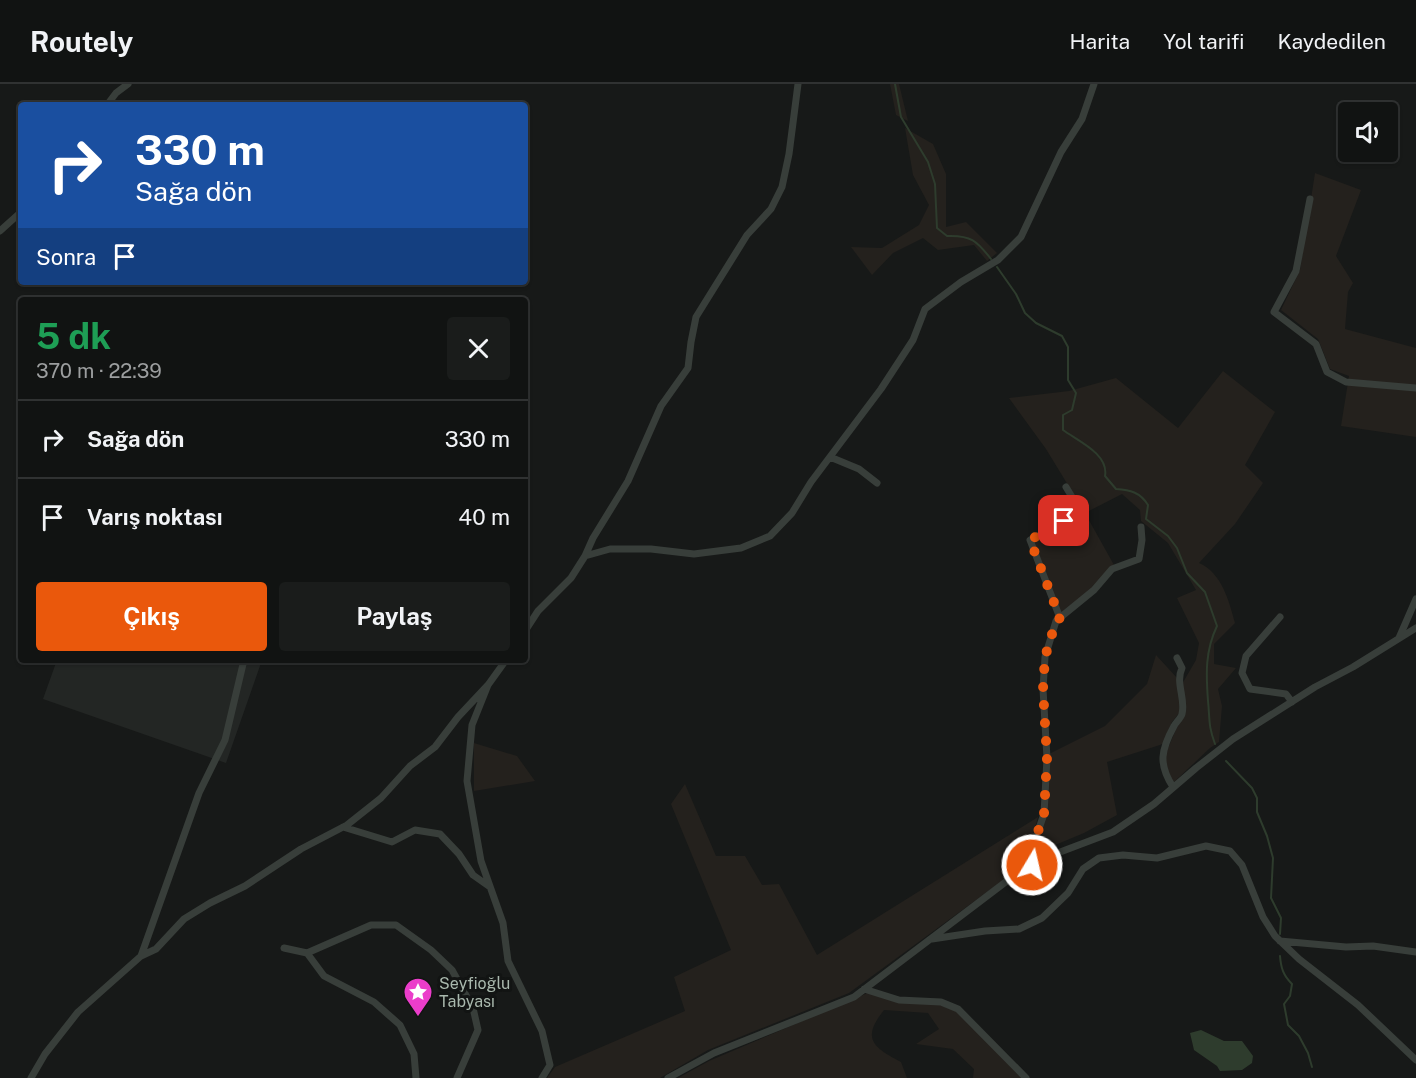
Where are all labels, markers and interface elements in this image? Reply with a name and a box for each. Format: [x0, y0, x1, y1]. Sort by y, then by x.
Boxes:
text: Routely [30, 25, 133, 58]
text: Harita [1070, 29, 1130, 54]
text: Yol tarifi [1163, 29, 1244, 54]
text: Kaydedilen [1277, 29, 1386, 54]
map controls [1338, 102, 1398, 162]
button: sound [1338, 102, 1398, 162]
text: 330 m [135, 125, 265, 174]
icon: right [36, 126, 114, 204]
text: Sağa dön [135, 175, 252, 207]
icon: arrive [108, 240, 141, 273]
text: Sonra [36, 244, 96, 270]
text: 5 dk [36, 315, 111, 357]
button: close [447, 317, 510, 380]
text: 370 m · 22:39 [36, 359, 162, 383]
icon: right [36, 423, 69, 456]
text: Sağa dön [87, 426, 184, 452]
text: 330 m [445, 426, 510, 452]
pin [1038, 495, 1089, 546]
icon: arrive [36, 501, 69, 534]
text: Varış noktası [87, 504, 222, 530]
text: 40 m [458, 504, 510, 530]
icon: arrive [1047, 504, 1080, 537]
button: Çıkış [36, 582, 267, 651]
button: Paylaş [279, 582, 510, 651]
position arrow [1000, 833, 1064, 897]
place label: Seyfioğlu Tabyası [439, 974, 510, 1011]
place icon: Seyfioğlu Tabyası [402, 976, 434, 1018]

